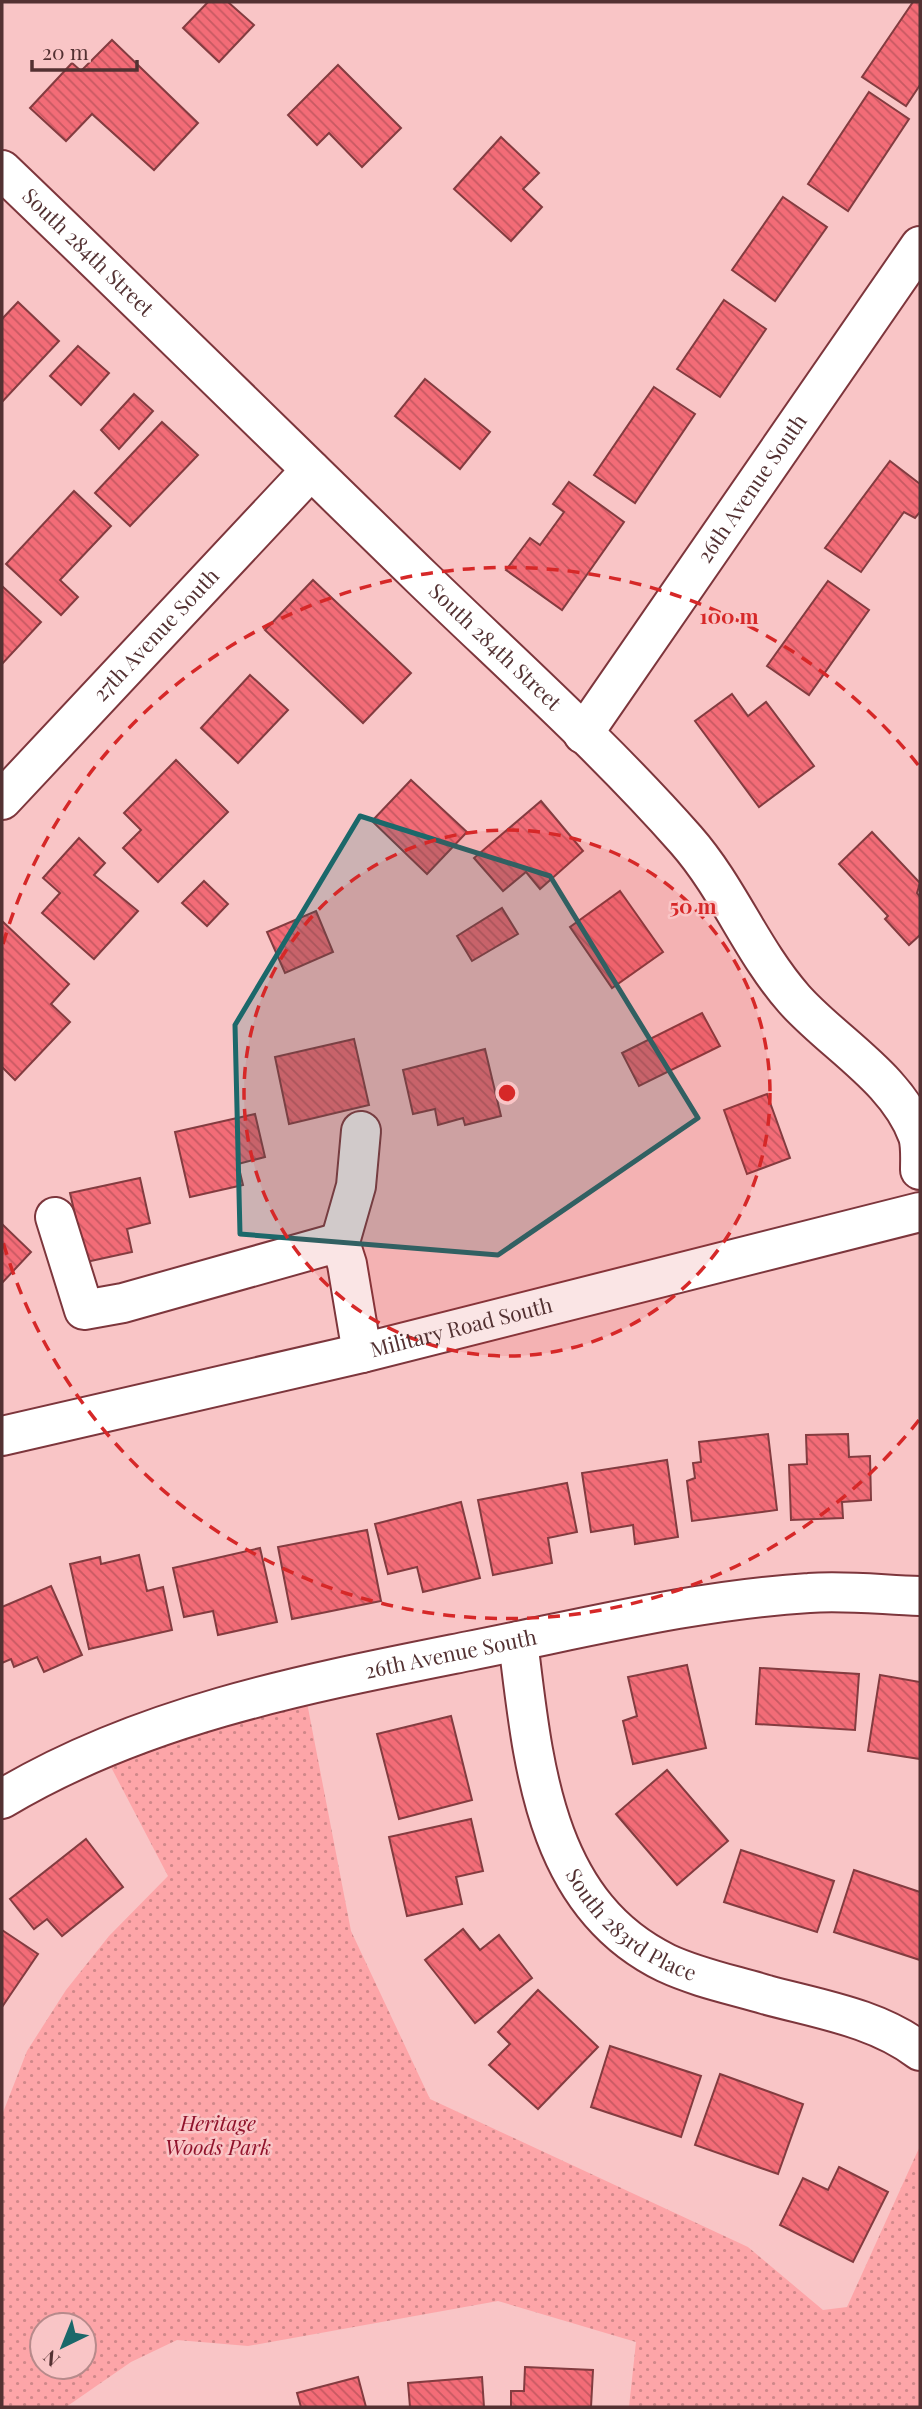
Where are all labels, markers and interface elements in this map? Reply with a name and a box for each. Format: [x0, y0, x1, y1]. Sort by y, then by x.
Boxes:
scale bar [32, 28, 136, 72]
text: 20 m [42, 37, 89, 65]
street label: South 284th Street [17, 181, 161, 322]
street label: 26th Avenue South [690, 407, 812, 567]
street label: 27th Avenue South [86, 561, 225, 706]
street label: South 284th Street [424, 576, 569, 716]
text: 100 m [699, 601, 759, 629]
text: 50 m [669, 891, 717, 919]
centre of rings [495, 1081, 519, 1105]
street label: Military Road South [367, 1289, 556, 1362]
street label: 26th Avenue South [362, 1621, 540, 1684]
street label: South 283rd Place [561, 1863, 701, 1986]
park label: Heritage Woods Park [165, 2108, 271, 2160]
north arrow [28, 2311, 98, 2381]
text: N [37, 2345, 65, 2373]

